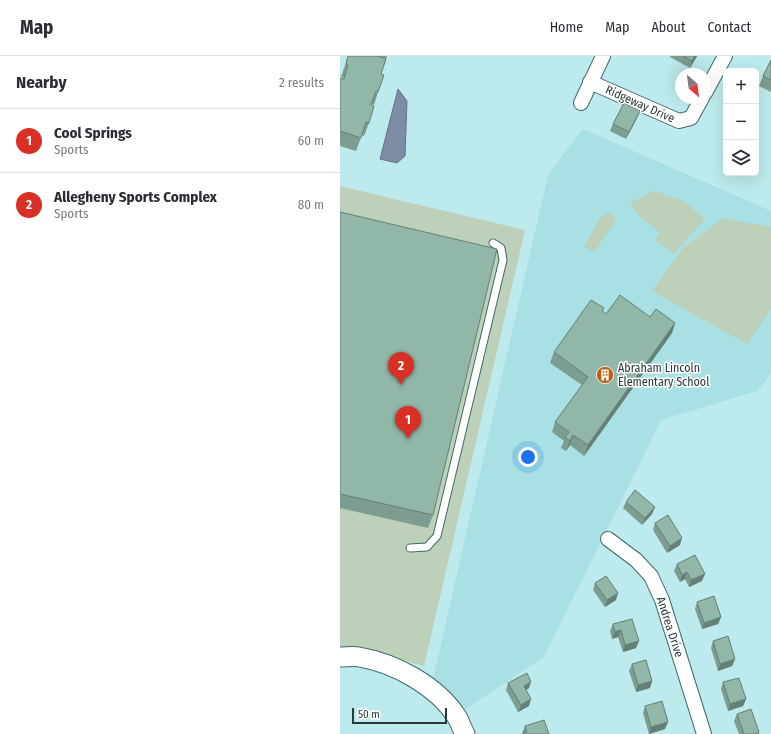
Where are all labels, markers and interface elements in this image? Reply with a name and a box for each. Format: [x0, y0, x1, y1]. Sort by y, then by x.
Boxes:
text: Map [20, 16, 53, 39]
text: Home [550, 19, 583, 36]
text: Map [605, 19, 629, 36]
text: About [651, 19, 686, 36]
text: Contact [708, 19, 751, 36]
north arrow [675, 68, 711, 104]
map controls [723, 68, 759, 176]
button: + [723, 68, 759, 104]
text: Nearby [16, 72, 67, 93]
text: 2 results [279, 75, 324, 90]
street label: Ridgeway Drive [603, 82, 677, 126]
button: − [723, 104, 759, 140]
text: Cool Springs [54, 124, 132, 142]
text: 1 [26, 133, 32, 148]
text: 60 m [298, 133, 324, 148]
button: layers [723, 140, 759, 176]
text: Sports [54, 142, 89, 157]
text: Allegheny Sports Complex [54, 188, 217, 206]
text: 2 [26, 197, 32, 212]
text: 80 m [298, 197, 324, 212]
text: Sports [54, 206, 89, 221]
pin: 2 [388, 352, 414, 385]
place label: Abraham Lincoln Elementary School [618, 361, 709, 389]
building icon: Abraham Lincoln Elementary School [595, 365, 615, 385]
pin: 1 [395, 406, 421, 439]
your location [518, 447, 538, 467]
street label: Andrea Drive [654, 595, 686, 659]
scale bar [352, 706, 447, 725]
text: 50 m [358, 708, 380, 721]

